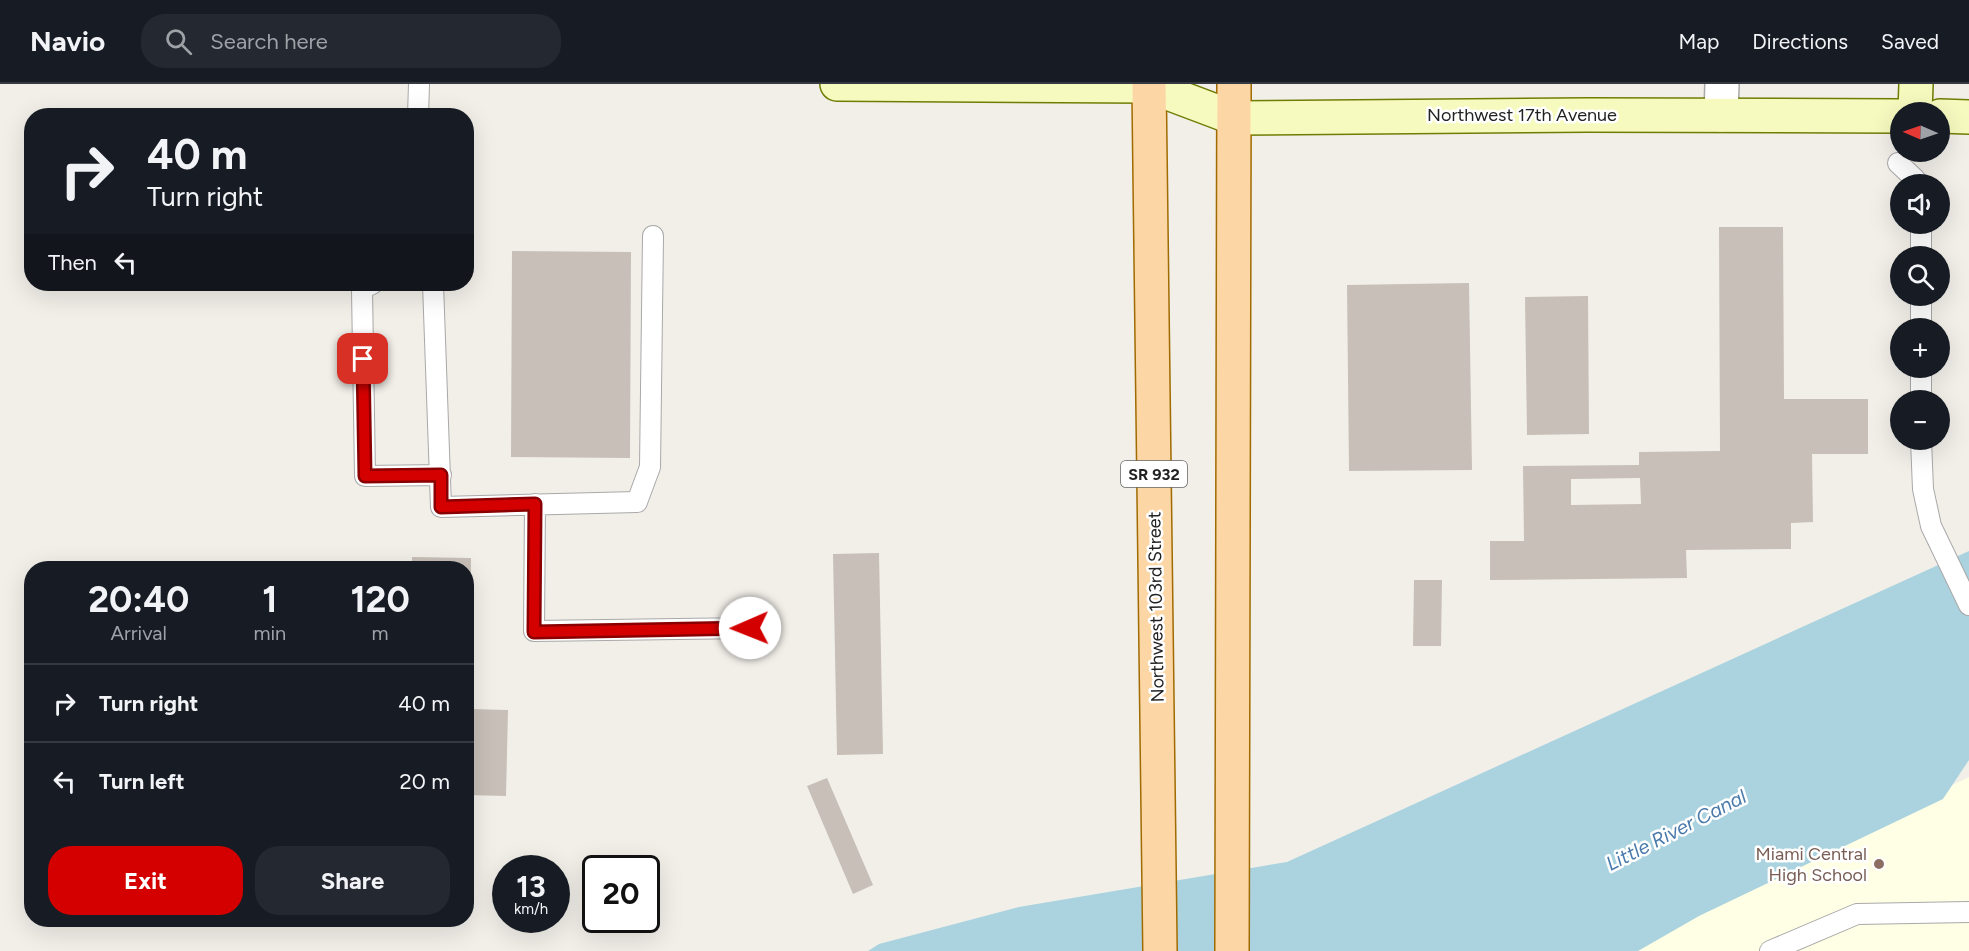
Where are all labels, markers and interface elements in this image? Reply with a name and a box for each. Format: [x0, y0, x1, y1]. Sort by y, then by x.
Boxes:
search box [141, 14, 561, 68]
text: Navio [30, 24, 105, 58]
icon: search [162, 25, 195, 58]
text: Search here [210, 28, 328, 55]
text: Map [1678, 29, 1719, 54]
text: Directions [1752, 29, 1848, 54]
text: Saved [1881, 29, 1939, 54]
north arrow [1890, 102, 1950, 162]
map controls [1890, 102, 1950, 450]
street label: Northwest 17th Avenue [1427, 104, 1617, 126]
text: 40 m [147, 129, 247, 180]
icon: right [48, 132, 126, 210]
button: sound [1890, 174, 1950, 234]
text: Turn right [147, 180, 263, 213]
icon: left [109, 246, 142, 279]
button: search [1890, 246, 1950, 306]
text: Then [48, 249, 97, 276]
button: + [1890, 318, 1950, 378]
pin [337, 333, 388, 384]
icon: arrive [346, 342, 379, 375]
button: − [1890, 390, 1950, 450]
road number: SR 932 [1121, 461, 1187, 487]
street label: Northwest 103rd Street [1143, 511, 1169, 703]
text: 20:40 [88, 578, 189, 621]
text: 1 [262, 578, 277, 621]
text: 120 [350, 578, 410, 621]
position arrow [718, 596, 782, 660]
text: Arrival [110, 621, 167, 645]
text: min [253, 621, 286, 645]
text: m [372, 621, 389, 645]
icon: right [48, 687, 81, 720]
text: Turn right [99, 690, 198, 717]
text: 40 m [398, 690, 450, 717]
icon: left [48, 765, 81, 798]
text: Turn left [99, 768, 185, 795]
text: 20 m [399, 768, 450, 795]
water label: Little River Canal [1602, 784, 1751, 876]
place label: Miami Central High School [1756, 843, 1867, 886]
button: Exit [48, 846, 243, 915]
button: Share [255, 846, 450, 915]
speed limit sign: 20 [582, 855, 660, 933]
marker: Miami Central High School [1872, 857, 1886, 871]
text: 13 [516, 868, 546, 905]
text: km/h [514, 900, 548, 918]

